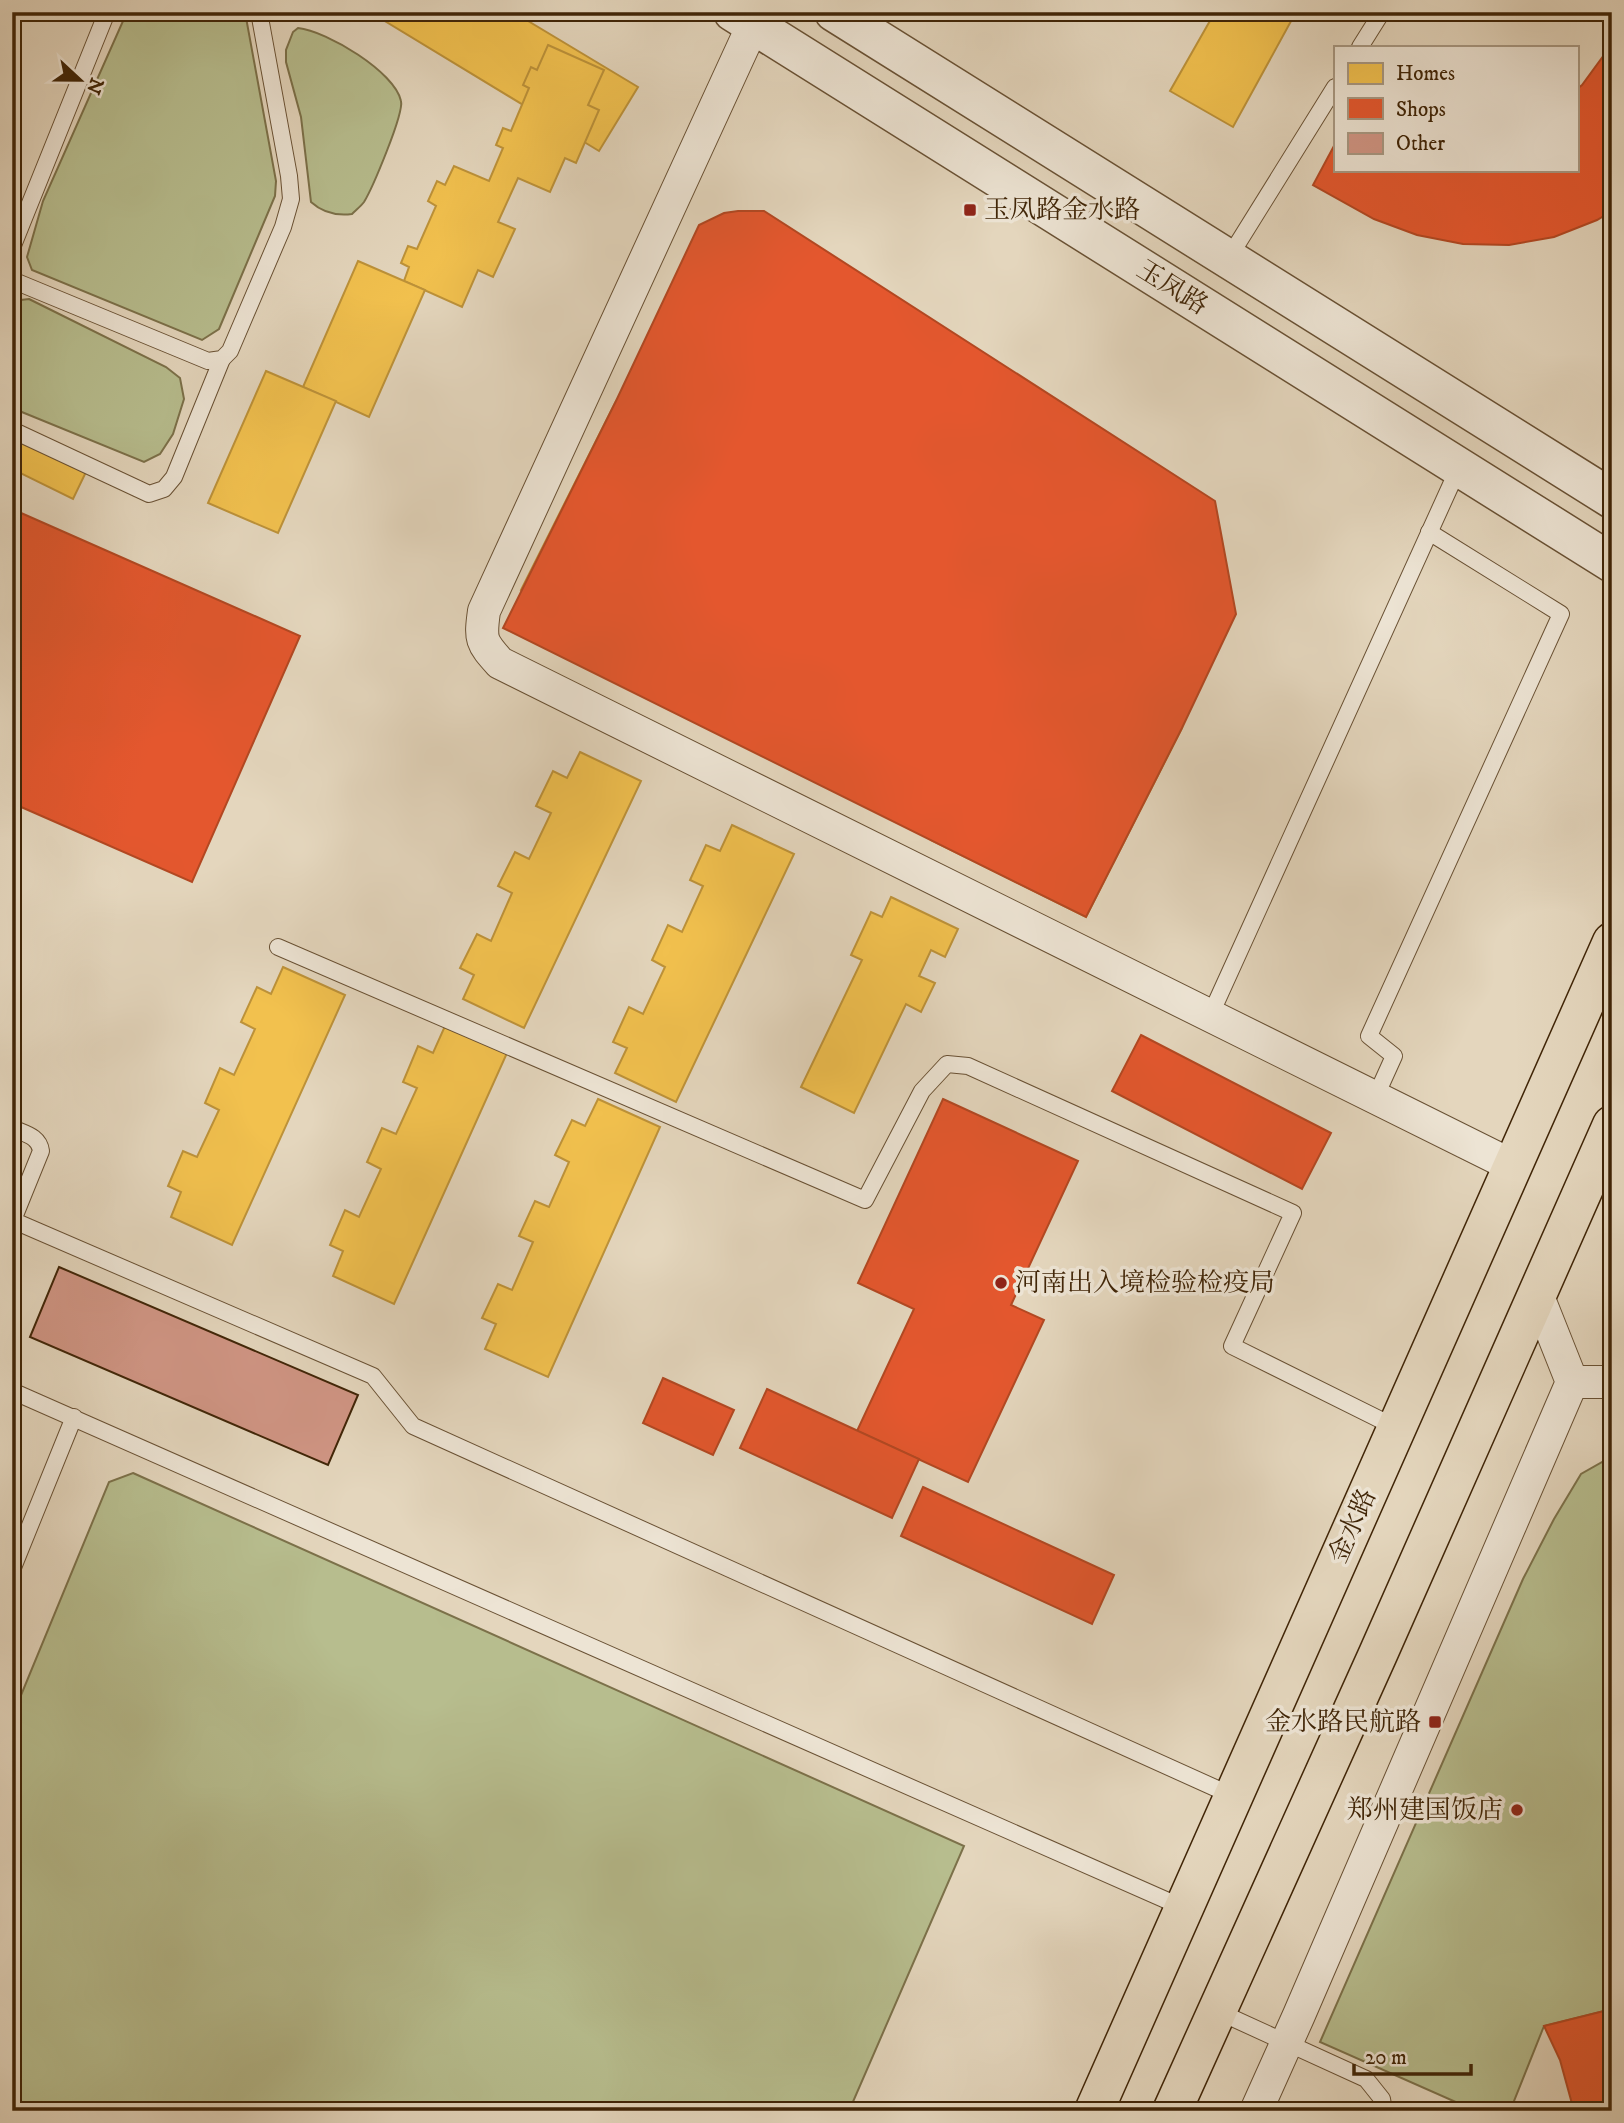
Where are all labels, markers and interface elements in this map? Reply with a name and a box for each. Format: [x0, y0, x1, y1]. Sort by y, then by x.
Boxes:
north arrow [46, 46, 116, 116]
legend [1334, 46, 1578, 172]
text: Homes [1396, 61, 1455, 87]
text: N [81, 74, 108, 98]
text: Shops [1396, 97, 1446, 123]
text: Other [1396, 131, 1445, 157]
place label: 玉凤路金水路 [984, 194, 1140, 227]
marker: 玉凤路金水路 [962, 202, 978, 218]
street label: 玉凤路 [1130, 253, 1214, 323]
place label: 河南出入境检验检疫局 [1015, 1267, 1275, 1300]
marker: 河南出入境检验检疫局 [993, 1275, 1009, 1291]
street label: 金水路 [1322, 1484, 1384, 1568]
place label: 金水路民航路 [1265, 1706, 1421, 1739]
marker: 金水路民航路 [1427, 1714, 1443, 1730]
place label: 郑州建国饭店 [1347, 1794, 1503, 1827]
marker: 郑州建国饭店 [1509, 1802, 1525, 1818]
scale bar [1354, 2032, 1472, 2076]
text: 20 m [1365, 2045, 1407, 2071]

